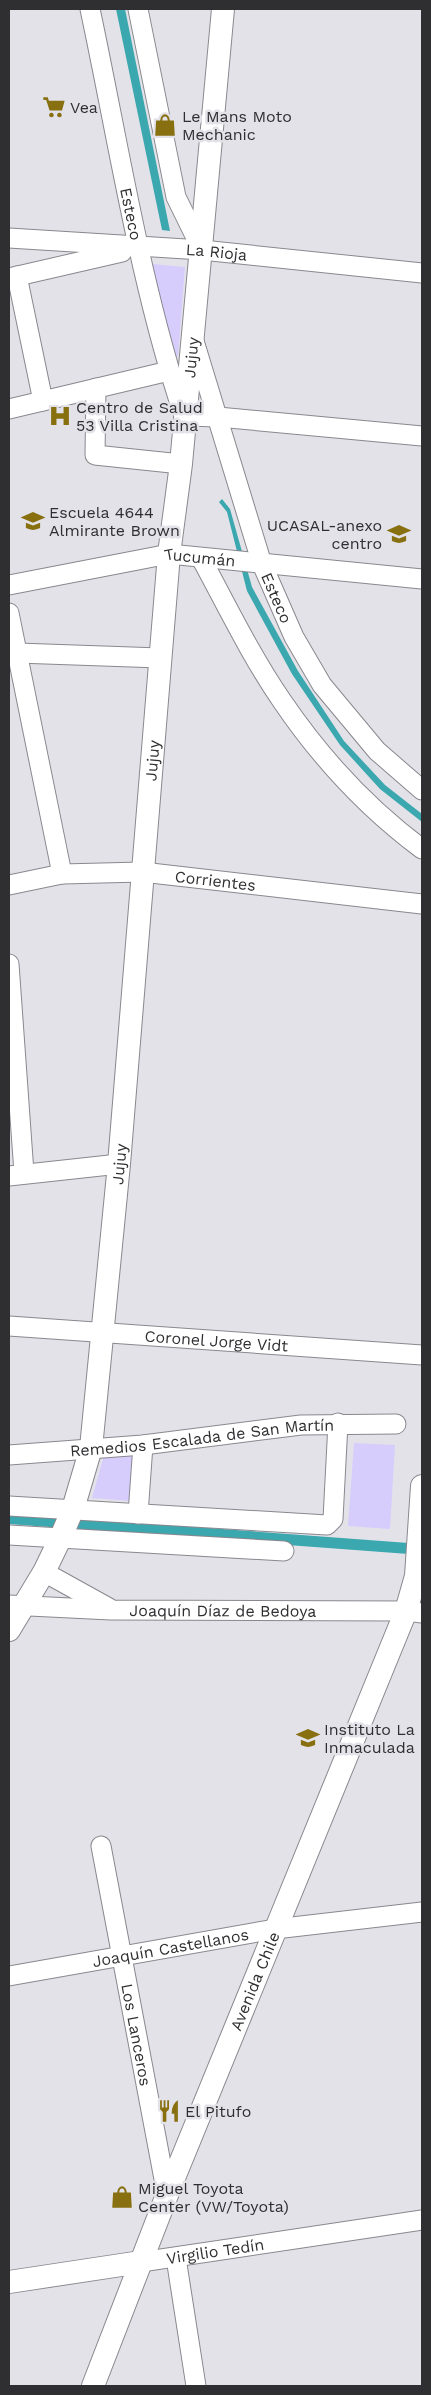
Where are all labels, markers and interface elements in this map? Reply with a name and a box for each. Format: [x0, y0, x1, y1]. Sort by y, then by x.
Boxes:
supermarket icon: Vea [41, 94, 67, 120]
place label: Vea [70, 98, 98, 117]
place label: Le Mans Moto Mechanic [182, 107, 292, 144]
shop icon: Le Mans Moto Mechanic [152, 112, 178, 138]
street label: Esteco [116, 186, 146, 242]
street label: La Rioja [185, 240, 248, 265]
street label: Jujuy [180, 335, 203, 379]
place label: Centro de Salud 53 Villa Cristina [76, 398, 203, 435]
hospital icon: Centro de Salud 53 Villa Cristina [47, 403, 73, 429]
place label: Escuela 4644 Almirante Brown [49, 503, 180, 540]
school or university icon: Escuela 4644 Almirante Brown [20, 508, 46, 534]
place label: UCASAL-anexo centro [267, 516, 382, 553]
school or university icon: UCASAL-anexo centro [386, 521, 412, 547]
street label: Tucumán [163, 544, 236, 571]
street label: Esteco [257, 570, 296, 626]
street label: Jujuy [141, 738, 164, 782]
street label: Corrientes [174, 867, 257, 895]
street label: Jujuy [108, 1142, 131, 1186]
street label: Coronel Jorge Vidt [144, 1327, 289, 1356]
street label: Remedios Escalada de San Martín [69, 1416, 334, 1460]
street label: Joaquín Díaz de Bedoya [129, 1601, 316, 1621]
place label: Instituto La Inmaculada [324, 1720, 415, 1757]
school or university icon: Instituto La Inmaculada [295, 1725, 321, 1751]
street label: Joaquín Castellanos [91, 1925, 250, 1971]
street label: Avenida Chile [226, 1929, 284, 2034]
street label: Los Lanceros [117, 1982, 155, 2088]
restaurant icon: El Pitufo [156, 2098, 182, 2124]
place label: El Pitufo [185, 2102, 251, 2121]
place label: Miguel Toyota Center (VW/Toyota) [138, 2179, 289, 2216]
shop icon: Miguel Toyota Center (VW/Toyota) [109, 2184, 135, 2210]
street label: Virgilio Tedín [165, 2235, 265, 2268]

